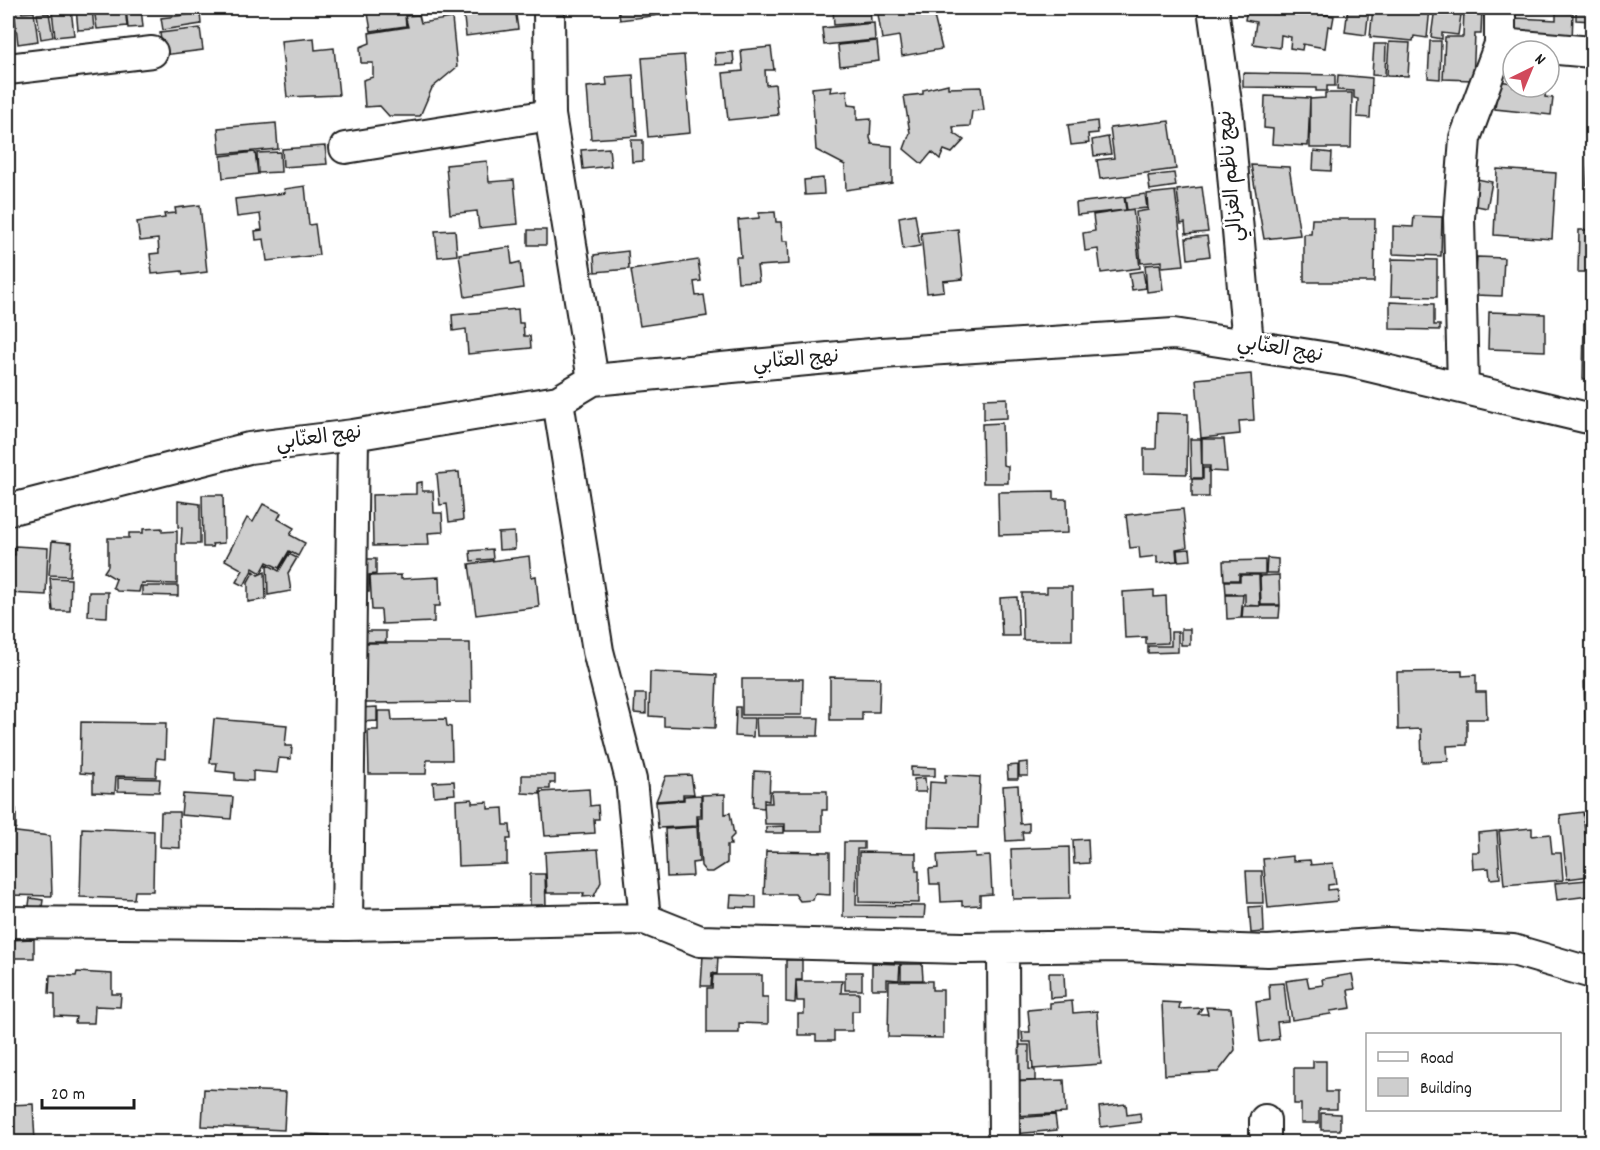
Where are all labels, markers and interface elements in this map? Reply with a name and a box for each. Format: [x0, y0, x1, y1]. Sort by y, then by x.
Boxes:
north arrow [1501, 39, 1561, 99]
text: N [1529, 49, 1550, 71]
street label: نهج ناظم الغزالي [1212, 109, 1253, 243]
street label: نهج العنّابي [1235, 329, 1325, 372]
street label: نهج العنّابي [752, 343, 840, 380]
street label: نهج العنّابي [274, 419, 364, 460]
legend [1366, 1033, 1561, 1111]
text: Road [1420, 1047, 1454, 1072]
scale bar [42, 1072, 134, 1110]
text: Building [1420, 1077, 1472, 1102]
text: 20 m [51, 1083, 85, 1108]

